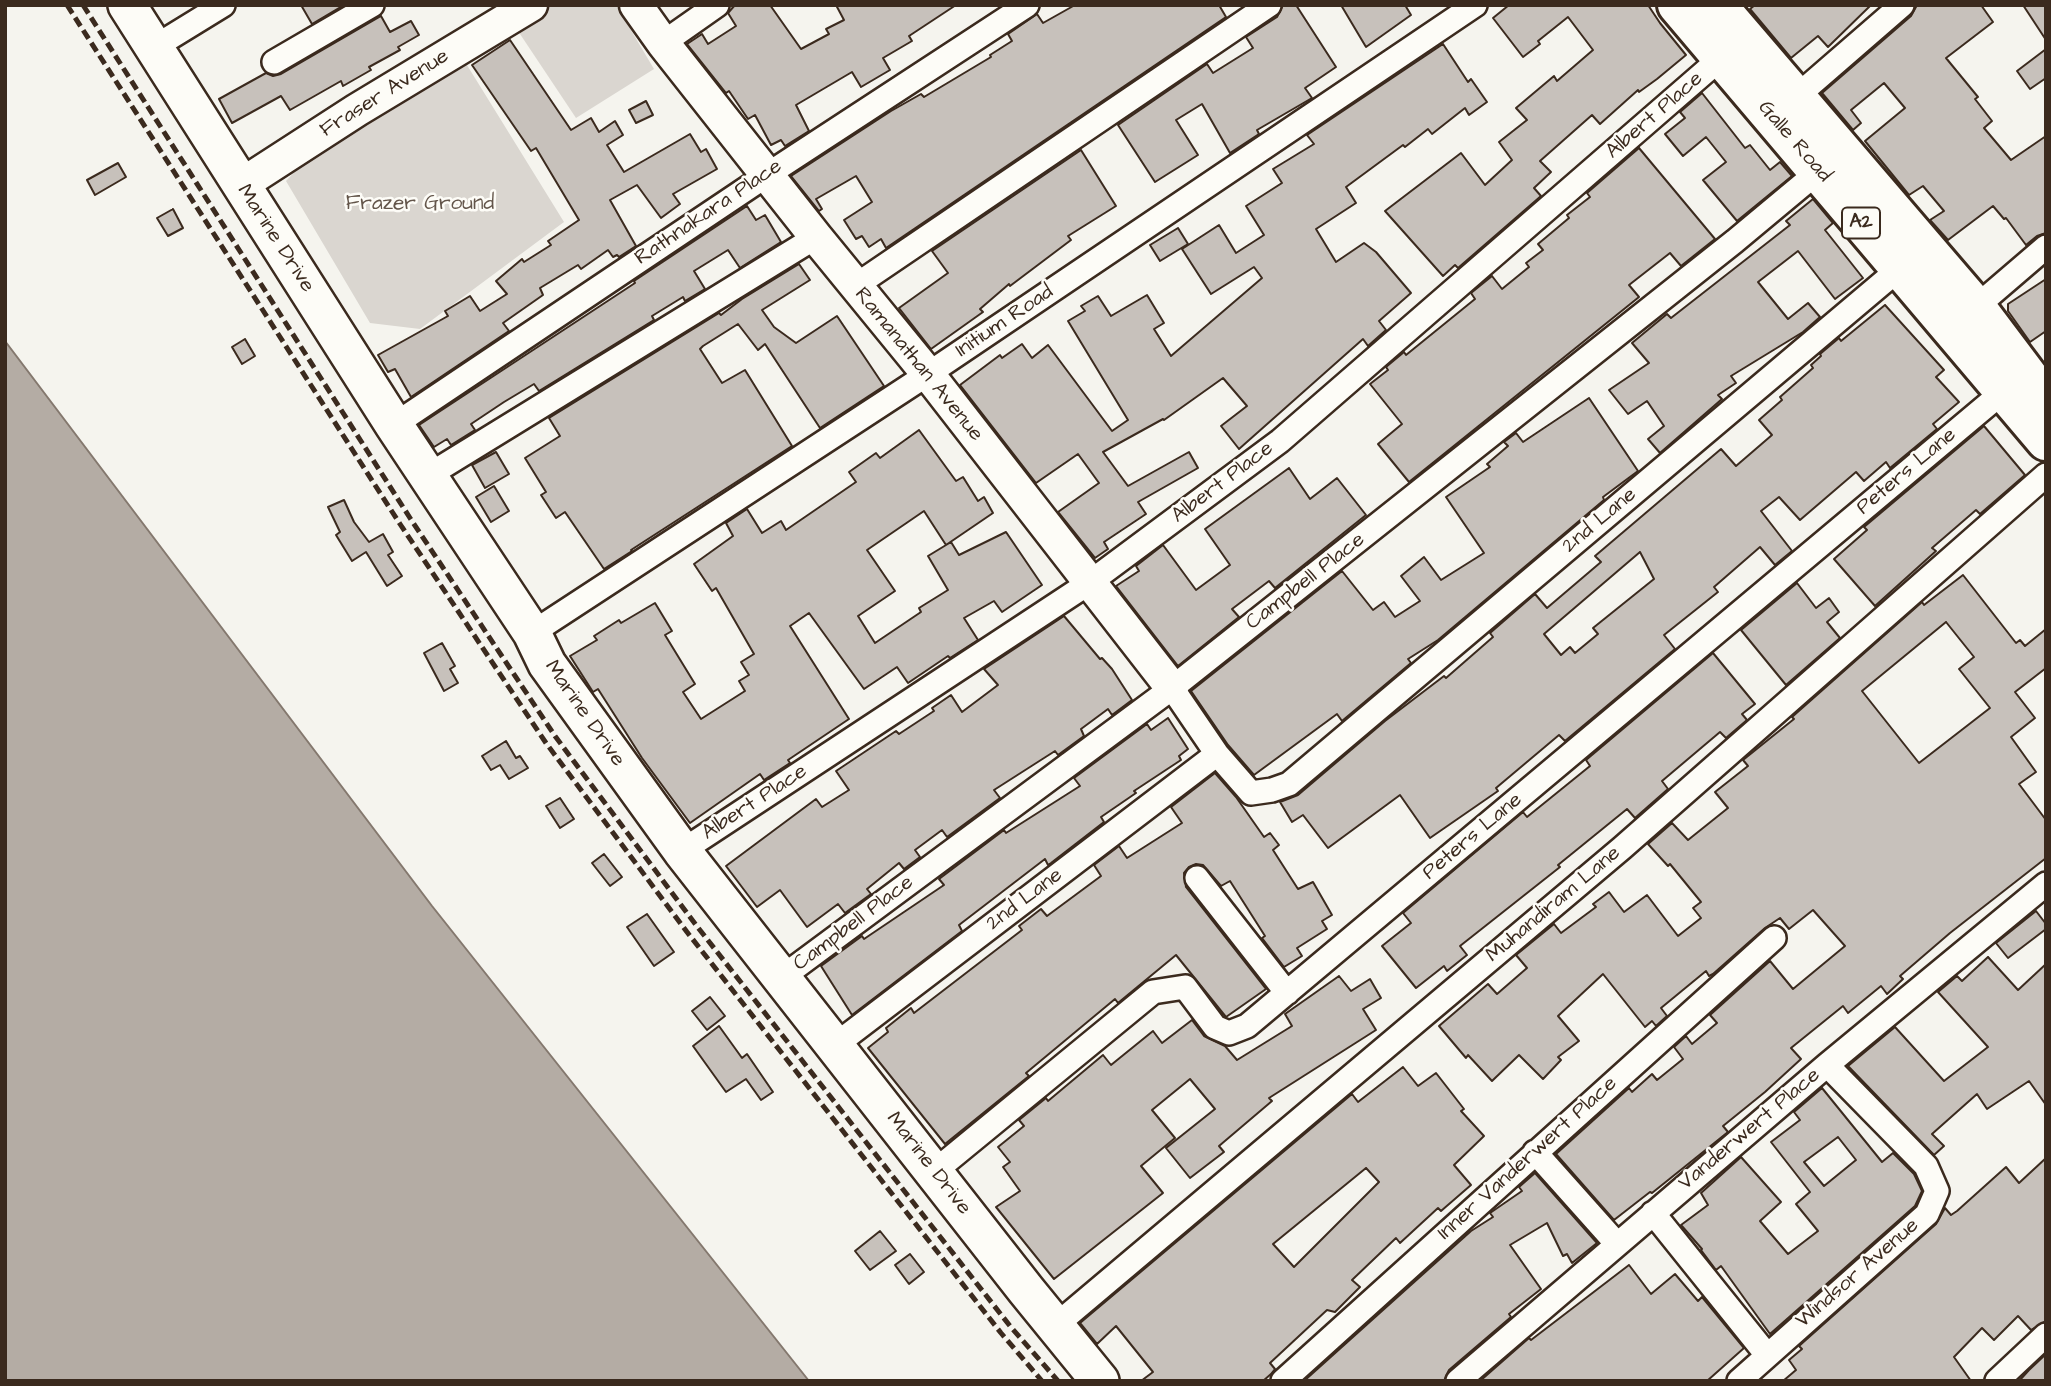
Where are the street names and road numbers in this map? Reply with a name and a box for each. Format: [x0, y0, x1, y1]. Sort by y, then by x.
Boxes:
street label: Fraser Avenue [316, 44, 454, 144]
street label: Albert Place [1601, 67, 1709, 165]
street label: Galle Road [1752, 96, 1836, 188]
street label: Rathnakara Place [631, 154, 787, 272]
street label: Marine Drive [231, 180, 319, 298]
road number: A2 [1842, 208, 1880, 238]
street label: Initium Road [951, 280, 1059, 364]
street label: Ramanathan Avenue [848, 283, 988, 447]
street label: Peters Lane [1852, 423, 1962, 521]
street label: Albert Place [1167, 437, 1279, 529]
street label: 2nd Lane [1558, 483, 1642, 559]
street label: Campbell Place [1242, 528, 1370, 636]
street label: Marine Drive [538, 656, 630, 772]
street label: Albert Place [698, 760, 812, 846]
street label: Peters Lane [1418, 788, 1528, 886]
street label: Muhandiram Lane [1482, 841, 1626, 969]
street label: 2nd Lane [982, 863, 1068, 937]
street label: Campbell Place [789, 871, 919, 977]
street label: Vanderwert Place [1674, 1063, 1826, 1197]
street label: Inner Vanderwert Place [1433, 1072, 1623, 1246]
street label: Marine Drive [880, 1107, 976, 1221]
street label: Windsor Avenue [1791, 1214, 1925, 1334]

